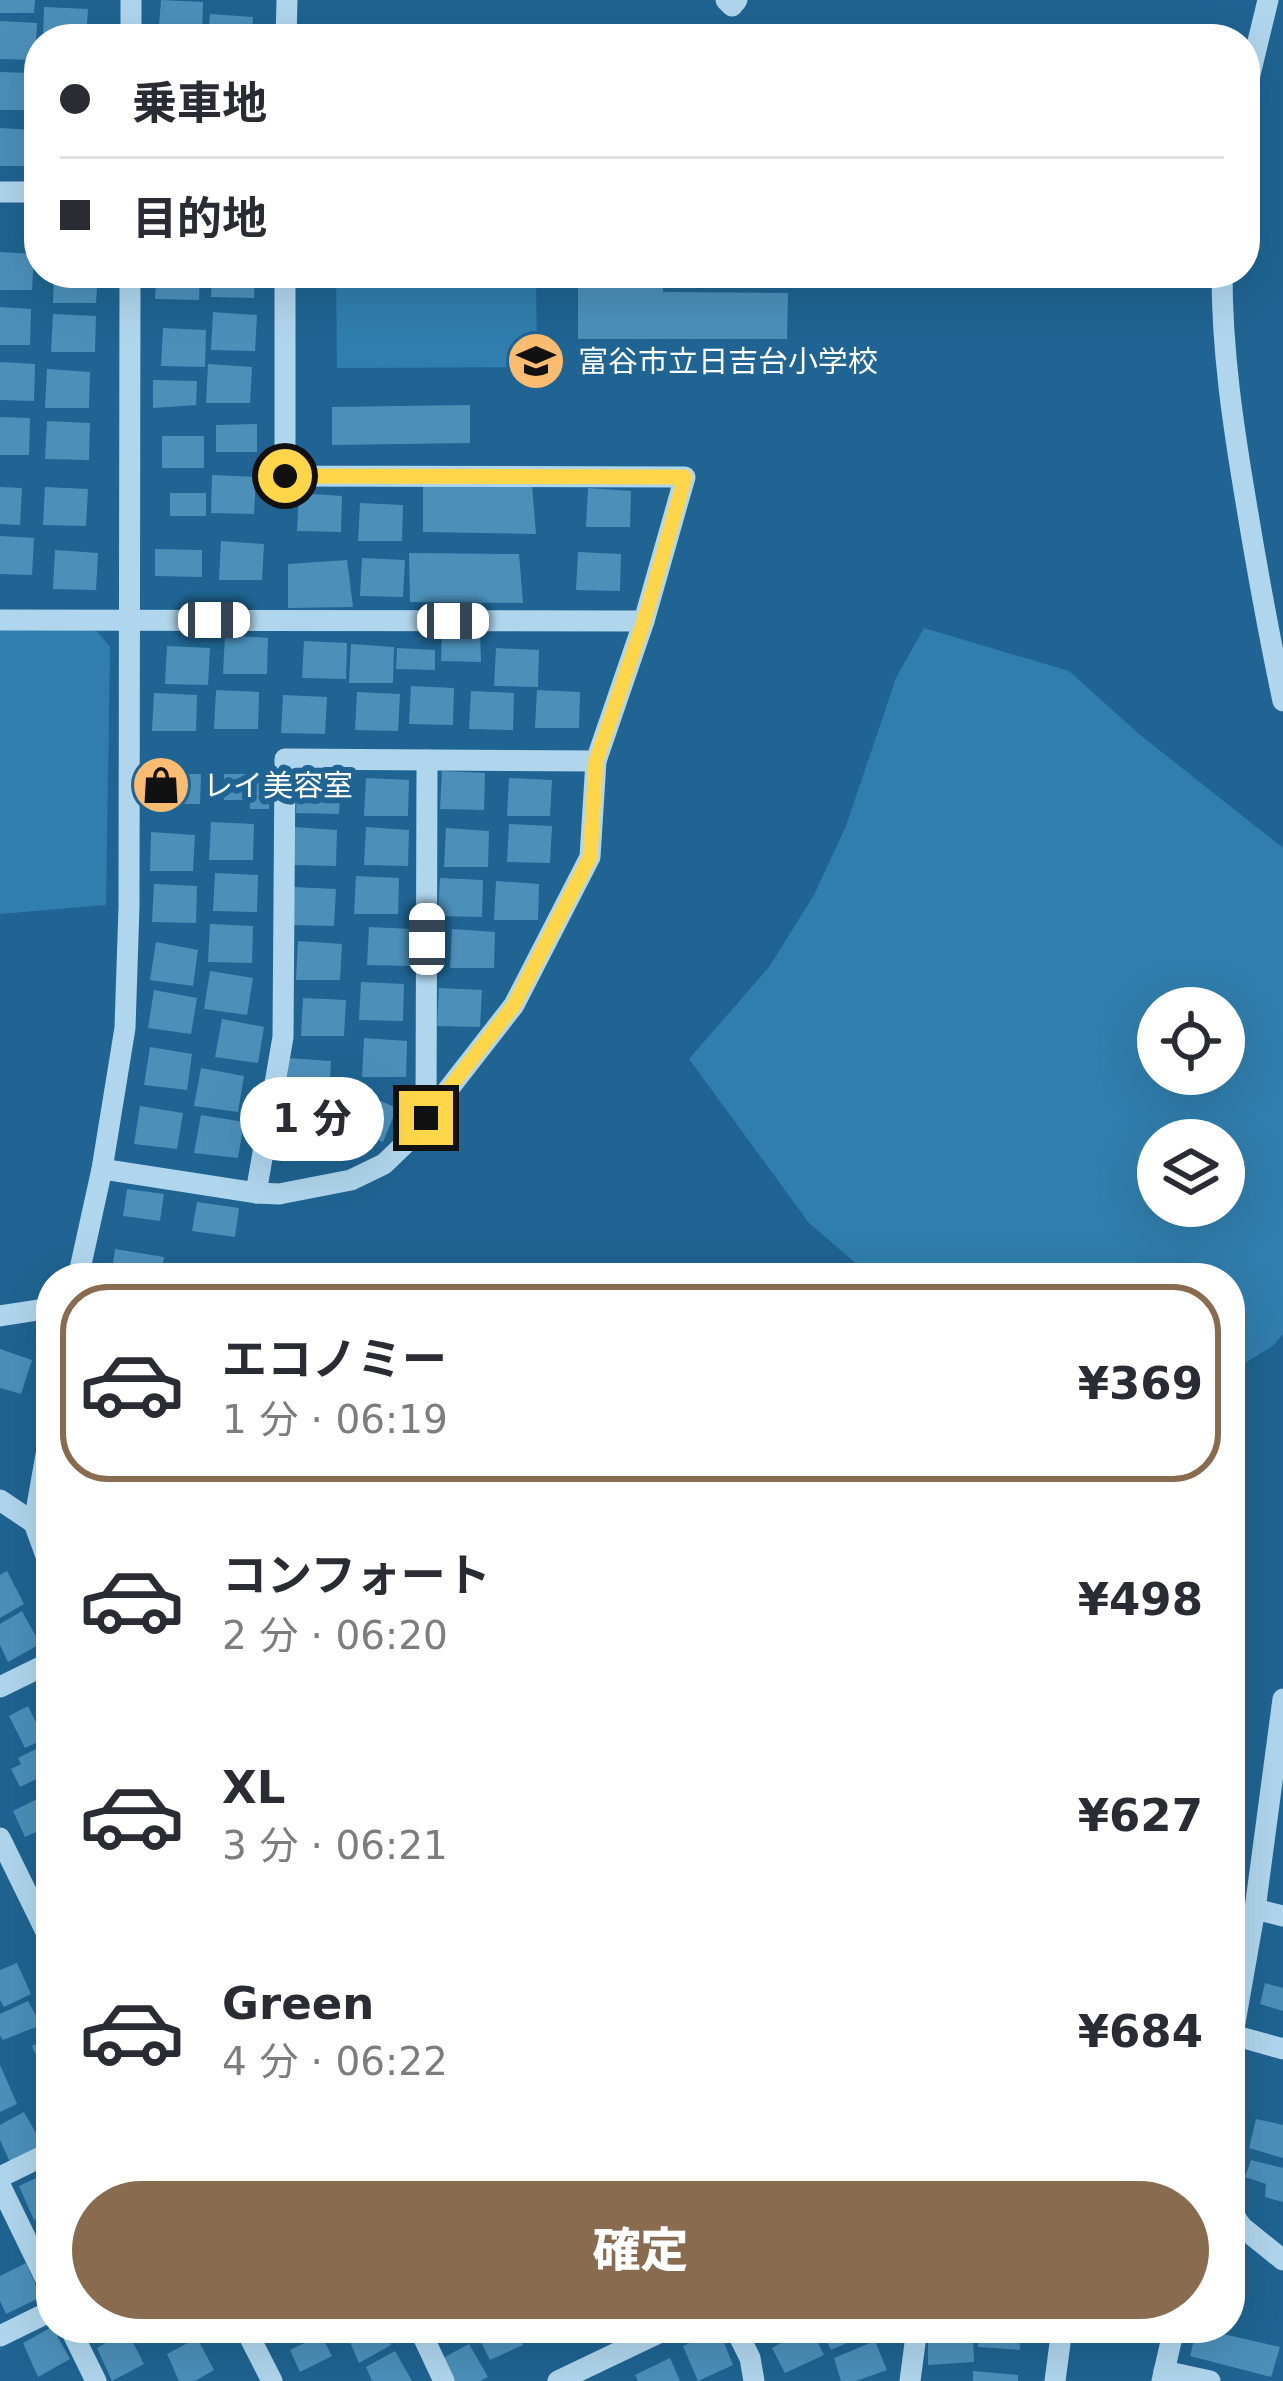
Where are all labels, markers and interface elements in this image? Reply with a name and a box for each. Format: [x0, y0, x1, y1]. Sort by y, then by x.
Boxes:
text: 乗車地 [132, 77, 267, 130]
text: 目的地 [132, 192, 267, 245]
school or university icon: 富谷市立日吉台小学校 [505, 330, 567, 392]
place label: 富谷市立日吉台小学校 [578, 344, 878, 379]
route start [258, 449, 312, 503]
car [178, 602, 250, 638]
car [417, 603, 489, 639]
shop icon: レイ美容室 [130, 754, 192, 816]
place label: レイ美容室 [203, 768, 353, 803]
car [409, 903, 445, 975]
map controls [1137, 987, 1245, 1227]
button: locate [1137, 987, 1245, 1095]
callout: 1 分 [240, 1076, 384, 1160]
route end [399, 1091, 453, 1145]
text: 1 分 [272, 1096, 352, 1141]
button: layers [1137, 1119, 1245, 1227]
icon: car [78, 1329, 186, 1437]
text: エコノミー [222, 1333, 447, 1386]
text: ¥369 [1078, 1357, 1203, 1410]
text: 1 分 · 06:19 [222, 1397, 448, 1442]
icon: car [78, 1545, 186, 1653]
text: コンフォート [222, 1549, 491, 1602]
text: ¥498 [1078, 1573, 1203, 1626]
text: 2 分 · 06:20 [222, 1613, 448, 1658]
icon: car [78, 1761, 186, 1869]
text: XL [222, 1761, 285, 1814]
text: ¥627 [1078, 1789, 1203, 1842]
text: 3 分 · 06:21 [222, 1823, 448, 1868]
icon: car [78, 1977, 186, 2085]
text: Green [222, 1977, 374, 2030]
text: ¥684 [1078, 2005, 1203, 2058]
text: 4 分 · 06:22 [222, 2039, 448, 2084]
button: 確定 [72, 2181, 1209, 2319]

